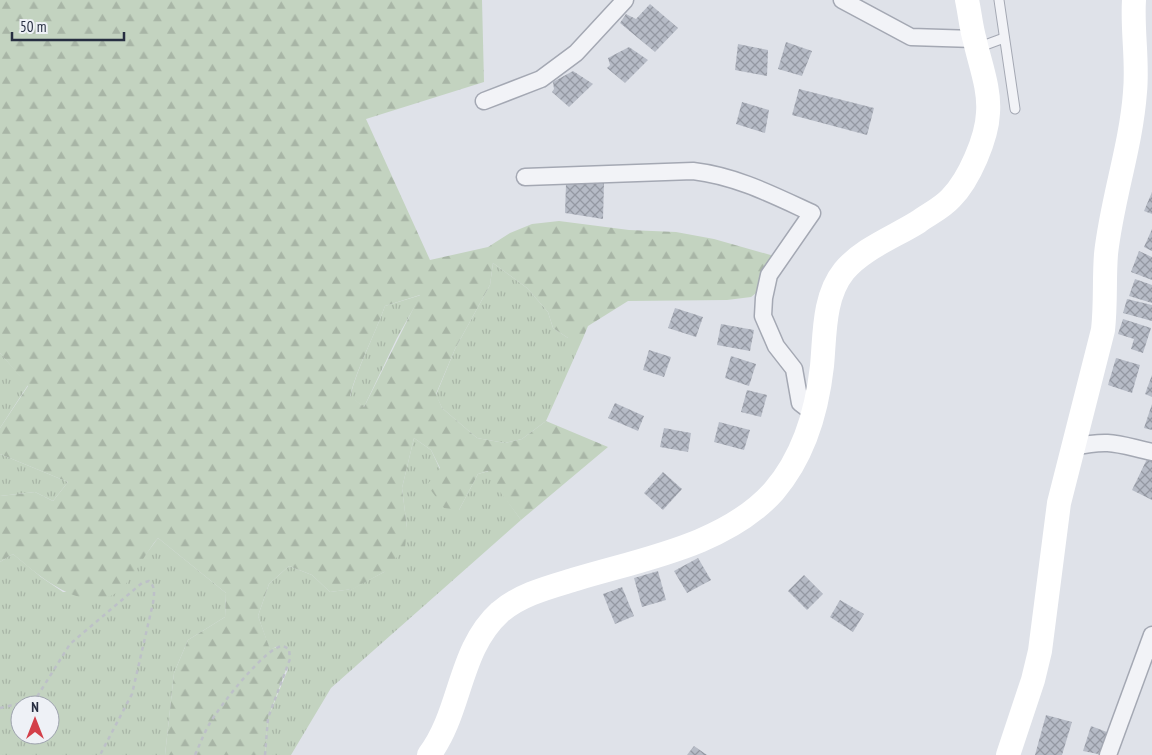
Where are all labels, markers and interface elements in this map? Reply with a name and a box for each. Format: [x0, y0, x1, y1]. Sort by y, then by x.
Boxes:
scale bar [12, 10, 125, 42]
text: 50 m [20, 17, 46, 36]
north arrow [10, 695, 60, 745]
text: N [31, 698, 39, 716]

